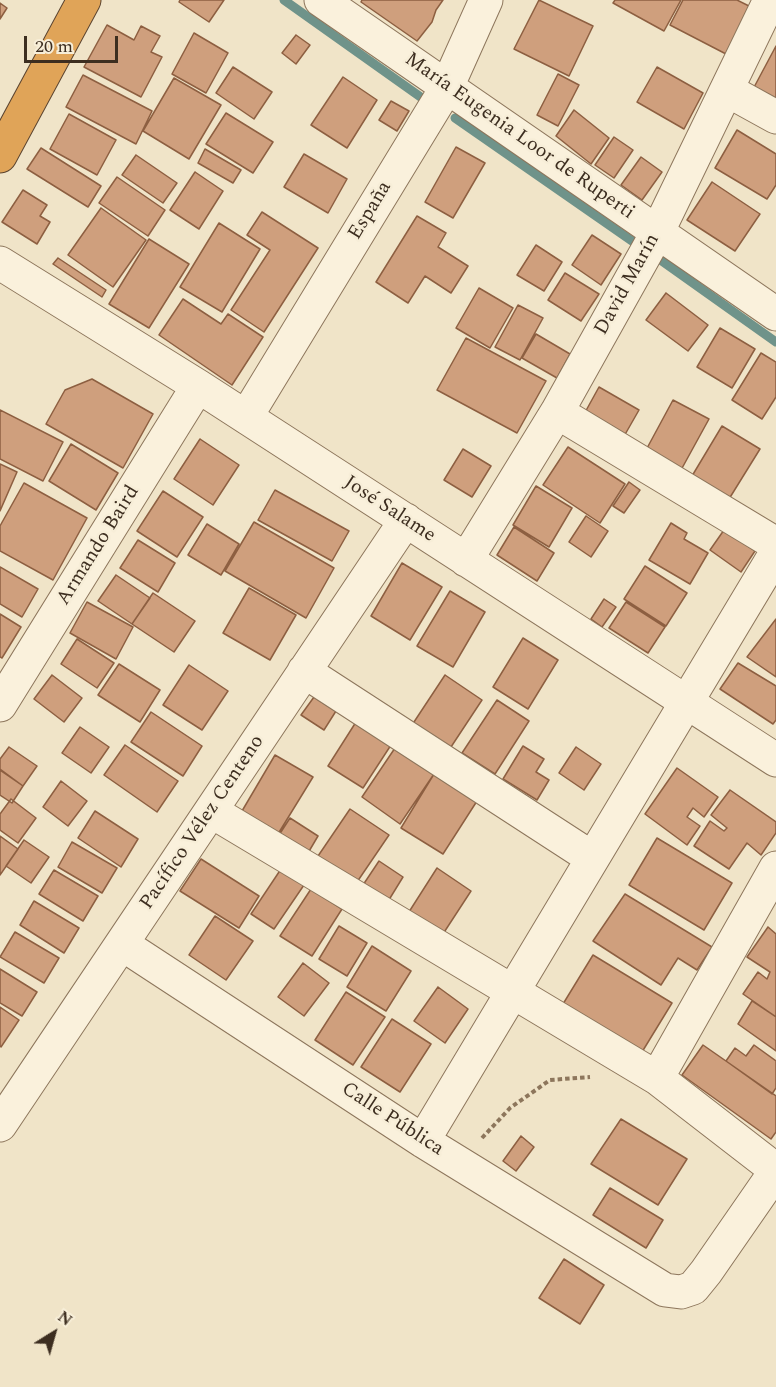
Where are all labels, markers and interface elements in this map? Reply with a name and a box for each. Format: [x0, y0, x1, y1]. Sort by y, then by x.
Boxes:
scale bar [27, 24, 122, 62]
text: 20 m [35, 33, 73, 60]
street label: María Eugenia Loor de Ruperti [399, 48, 639, 226]
street label: España [344, 177, 398, 245]
street label: David Marín [590, 230, 666, 340]
street label: José Salame [339, 471, 439, 549]
street label: Armando Baird [53, 482, 145, 610]
street label: Pacífico Vélez Centeno [136, 731, 270, 915]
street label: Calle Pública [336, 1078, 448, 1162]
north arrow [24, 1303, 84, 1363]
text: N [52, 1305, 77, 1332]

